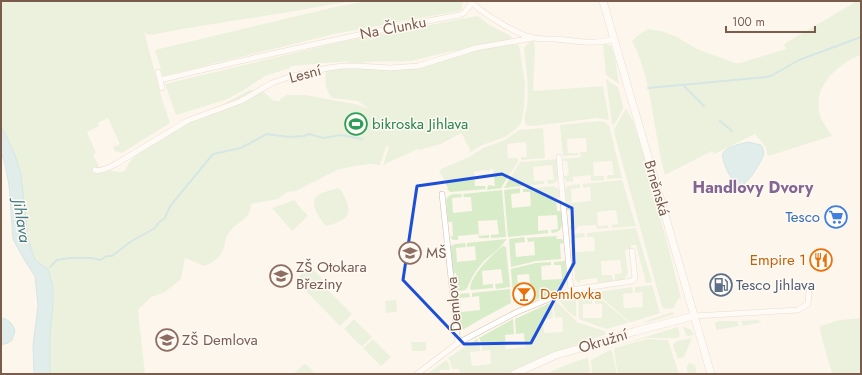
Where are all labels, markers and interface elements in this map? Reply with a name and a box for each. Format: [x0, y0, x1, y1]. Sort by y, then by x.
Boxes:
scale bar [726, 8, 815, 34]
street label: Na Člunku [358, 11, 428, 45]
text: 100 m [732, 13, 765, 31]
street label: Lesní [287, 59, 325, 89]
sports icon: bikroska Jihlava [343, 111, 369, 137]
place label: bikroska Jihlava [372, 113, 468, 135]
street label: Brněnská [639, 158, 675, 218]
district label: Handlovy Dvory [693, 176, 814, 199]
water label: Jihlava [7, 195, 37, 245]
supermarket icon: Tesco [823, 204, 849, 230]
place label: Tesco [785, 206, 820, 228]
school or university icon: MŠ [397, 240, 423, 266]
place label: MŠ [426, 242, 446, 264]
restaurant icon: Empire 1 [808, 247, 834, 273]
place label: Empire 1 [750, 249, 806, 271]
place label: ZŠ Otokara Březiny [296, 256, 367, 295]
school or university icon: ZŠ Otokara Březiny [268, 263, 294, 289]
fuel station icon: Tesco Jihlava [708, 272, 734, 298]
place label: Tesco Jihlava [736, 274, 815, 296]
street label: Demlova [441, 276, 467, 332]
bar icon: Demlovka [511, 281, 537, 307]
place label: Demlovka [540, 283, 601, 305]
street label: Okružní [576, 323, 631, 359]
school or university icon: ZŠ Demlova [154, 327, 180, 353]
place label: ZŠ Demlova [182, 329, 258, 351]

